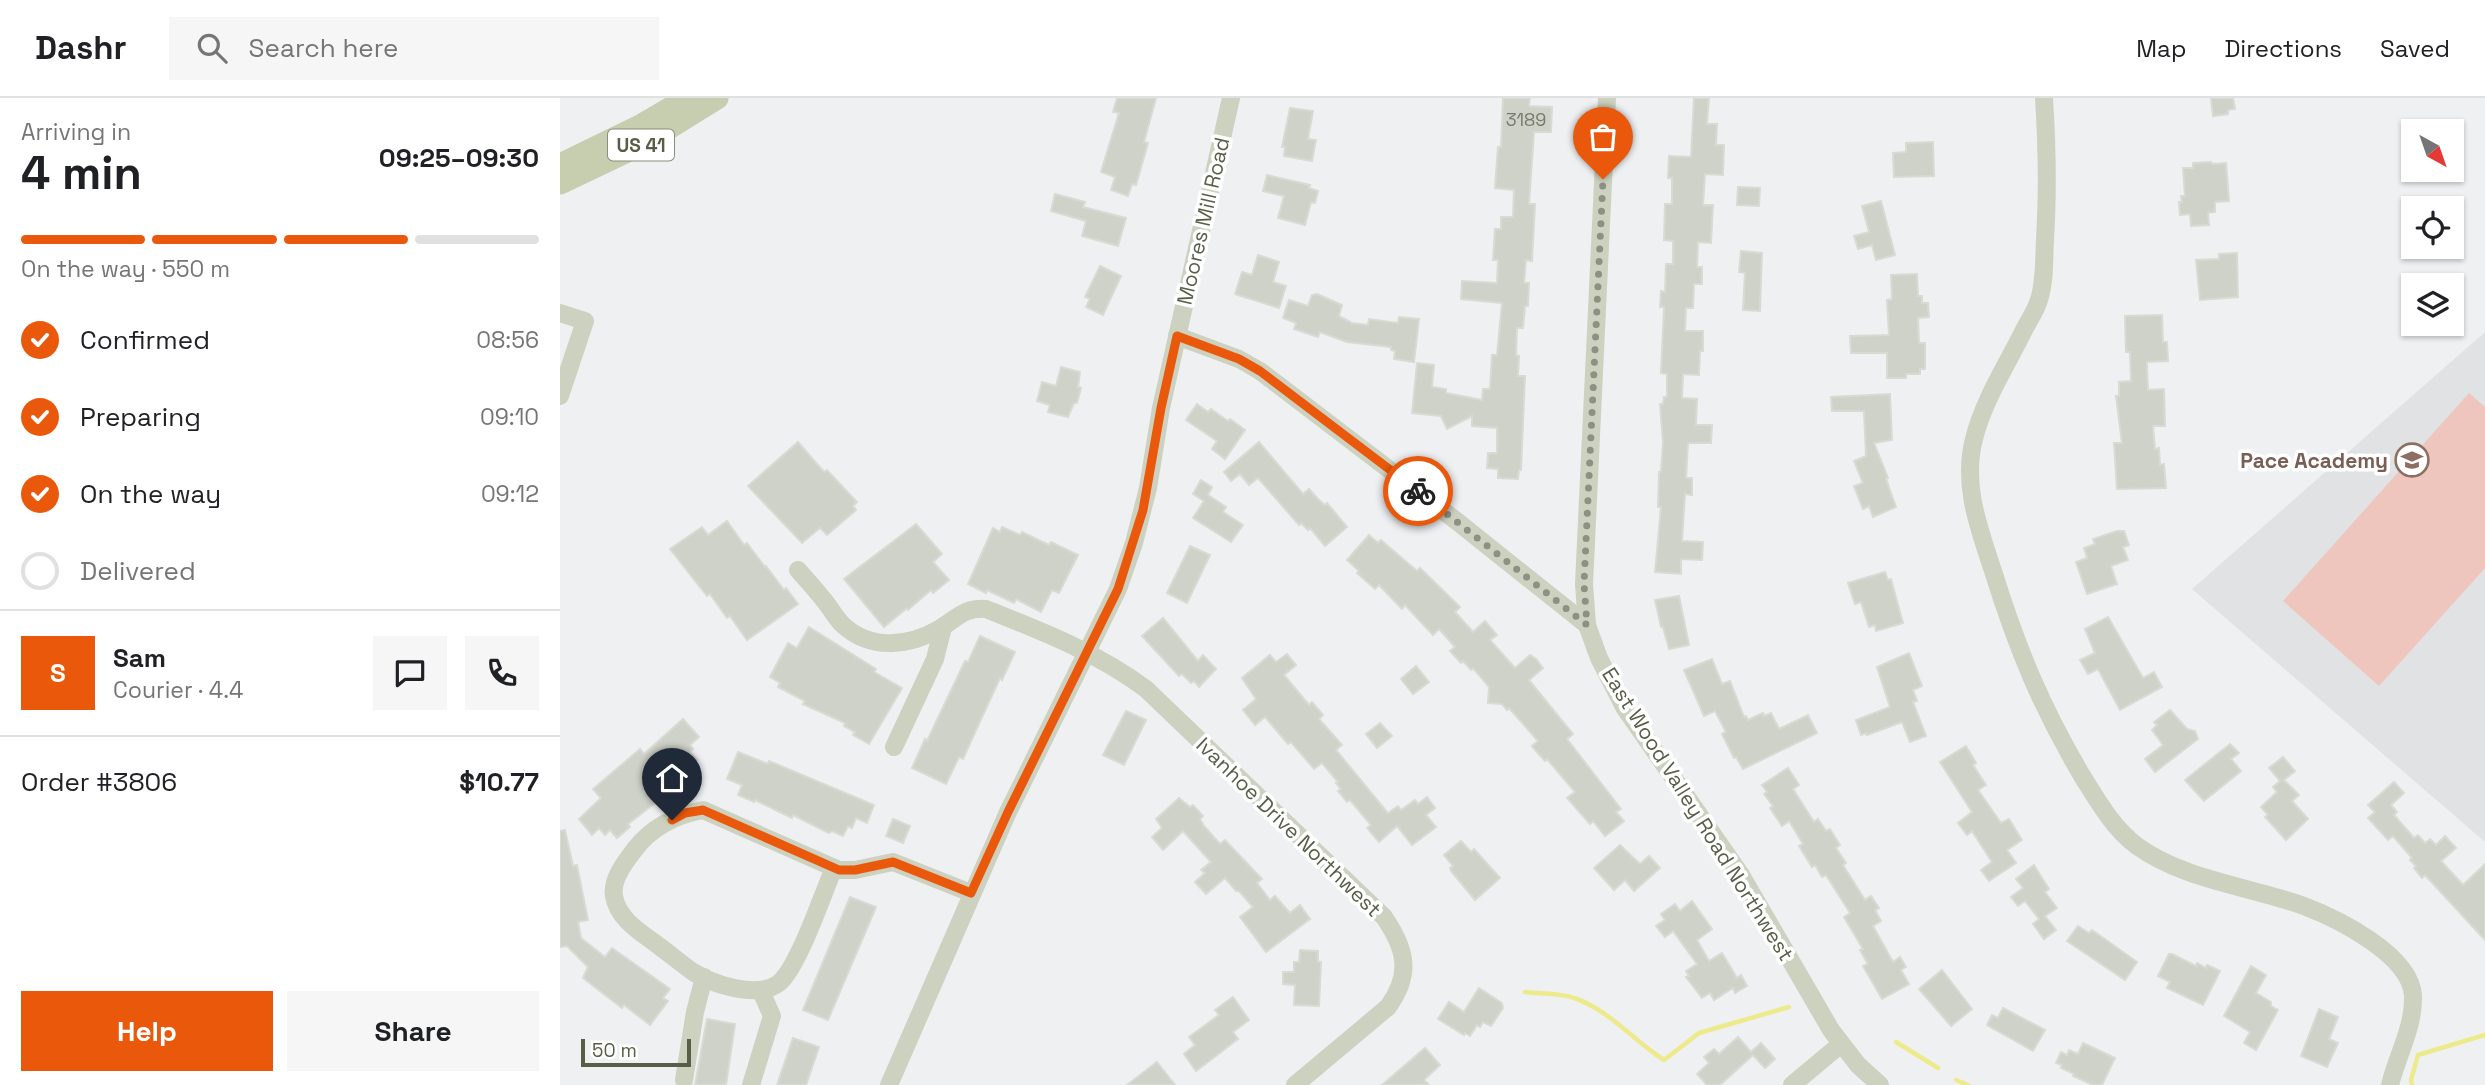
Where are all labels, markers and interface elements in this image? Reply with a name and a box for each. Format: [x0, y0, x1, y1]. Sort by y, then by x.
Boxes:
search box [169, 17, 659, 80]
text: Dashr [35, 27, 127, 69]
icon: search [193, 29, 231, 67]
text: Search here [249, 31, 398, 65]
text: Map [2136, 33, 2186, 64]
text: Directions [2224, 33, 2342, 64]
text: Saved [2380, 33, 2450, 64]
pin [1573, 107, 1633, 179]
house number: 3189 [1506, 108, 1546, 131]
text: Arriving in [21, 117, 131, 147]
icon: bag [1584, 118, 1622, 156]
north arrow [2401, 119, 2464, 182]
map controls [2401, 119, 2464, 336]
road number: US 41 [608, 130, 674, 160]
street label: Moores Mill Road [1171, 135, 1235, 307]
text: 09:25–09:30 [379, 141, 539, 175]
text: 4 min [21, 144, 142, 202]
button: locate [2401, 196, 2464, 259]
text: On the way · 550 m [21, 254, 230, 284]
button: layers [2401, 273, 2464, 336]
icon: check [21, 321, 59, 359]
text: Confirmed [80, 323, 210, 357]
text: 08:56 [476, 325, 539, 355]
icon: check [21, 398, 59, 436]
text: Preparing [80, 400, 201, 434]
text: 09:10 [480, 402, 539, 432]
school or university icon: Pace Academy [2393, 441, 2431, 479]
place label: Pace Academy [2240, 447, 2388, 474]
courier [1383, 456, 1453, 526]
icon: bike [1399, 472, 1437, 510]
icon: check [21, 475, 59, 513]
text: On the way [80, 477, 221, 511]
text: 09:12 [481, 479, 539, 509]
text: Delivered [80, 554, 196, 588]
button: chat [373, 636, 447, 710]
button: phone [465, 636, 539, 710]
text: Sam [113, 641, 166, 675]
text: S [50, 656, 66, 690]
street label: East Wood Valley Road Northwest [1596, 662, 1800, 966]
text: Courier · 4.4 [113, 675, 243, 705]
street label: Ivanhoe Drive Northwest [1191, 731, 1387, 923]
pin [642, 748, 702, 820]
icon: home [653, 759, 691, 797]
text: Order #3806 [21, 765, 177, 799]
text: $10.77 [459, 765, 539, 799]
button: Help [21, 991, 273, 1071]
button: Share [287, 991, 539, 1071]
scale bar [581, 1036, 691, 1068]
text: 50 m [592, 1038, 637, 1063]

